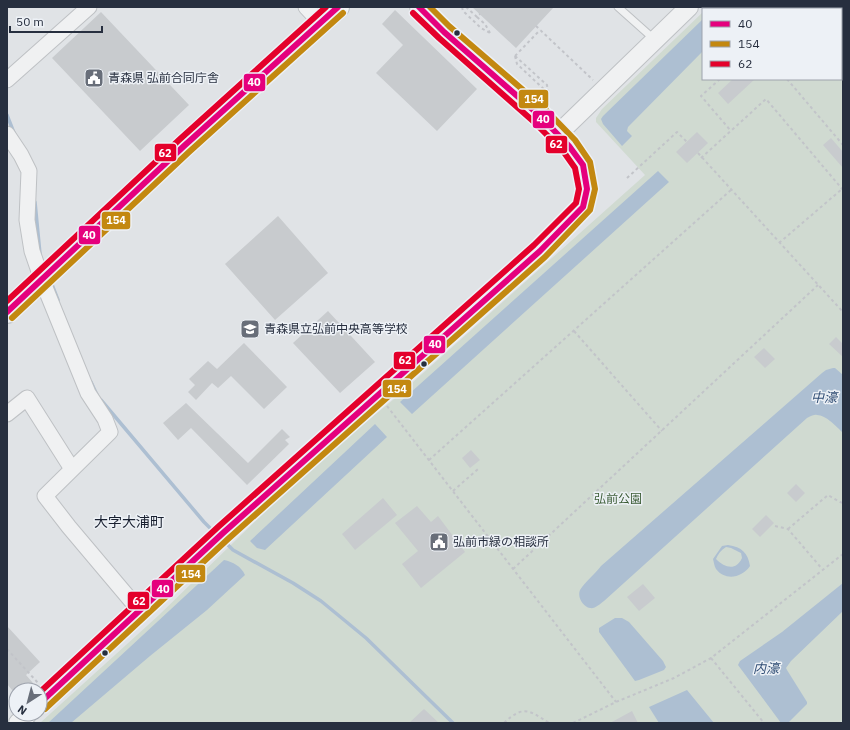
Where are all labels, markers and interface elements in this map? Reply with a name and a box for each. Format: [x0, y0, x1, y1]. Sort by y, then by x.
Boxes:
scale bar [10, 8, 102, 34]
legend [702, 8, 842, 80]
text: 50 m [16, 14, 44, 29]
text: 40 [738, 16, 752, 31]
unlabelled marker [452, 28, 462, 38]
text: 154 [738, 36, 760, 51]
text: 62 [738, 56, 752, 71]
public building icon: 青森県 弘前合同庁舎 [83, 67, 105, 89]
place label: 青森県 弘前合同庁舎 [108, 70, 219, 85]
line badge: 40 [243, 73, 266, 92]
text: 40 [247, 75, 261, 89]
line badge: 154 [518, 89, 549, 109]
text: 154 [524, 92, 544, 106]
line badge: 40 [532, 110, 555, 129]
text: 40 [536, 112, 550, 126]
line badge: 62 [545, 135, 568, 154]
text: 62 [549, 137, 563, 151]
line badge: 62 [154, 143, 177, 162]
text: 62 [158, 146, 172, 160]
line badge: 154 [101, 211, 131, 230]
text: 154 [106, 213, 126, 227]
line badge: 40 [78, 225, 101, 245]
text: 40 [82, 228, 96, 242]
school or university icon: 青森県立弘前中央高等学校 [239, 318, 261, 340]
place label: 青森県立弘前中央高等学校 [264, 321, 408, 336]
line badge: 40 [423, 335, 446, 354]
text: 40 [428, 337, 442, 351]
line badge: 62 [393, 351, 416, 370]
text: 62 [398, 353, 412, 367]
unlabelled marker [419, 359, 429, 369]
line badge: 154 [382, 379, 412, 398]
text: 154 [387, 382, 407, 396]
water label: 中濠 [811, 389, 839, 406]
park label: 弘前公園 [594, 491, 642, 506]
district label: 大字大浦町 [94, 513, 164, 531]
public building icon: 弘前市緑の相談所 [428, 531, 450, 553]
place label: 弘前市緑の相談所 [453, 534, 549, 549]
line badge: 154 [175, 564, 206, 583]
text: 154 [181, 567, 201, 581]
line badge: 40 [151, 579, 174, 598]
text: 40 [156, 582, 170, 596]
line badge: 62 [127, 591, 150, 610]
text: 62 [132, 594, 146, 608]
unlabelled marker [100, 648, 110, 658]
water label: 内濠 [753, 660, 781, 677]
north arrow [8, 682, 48, 722]
text: N [15, 702, 29, 718]

